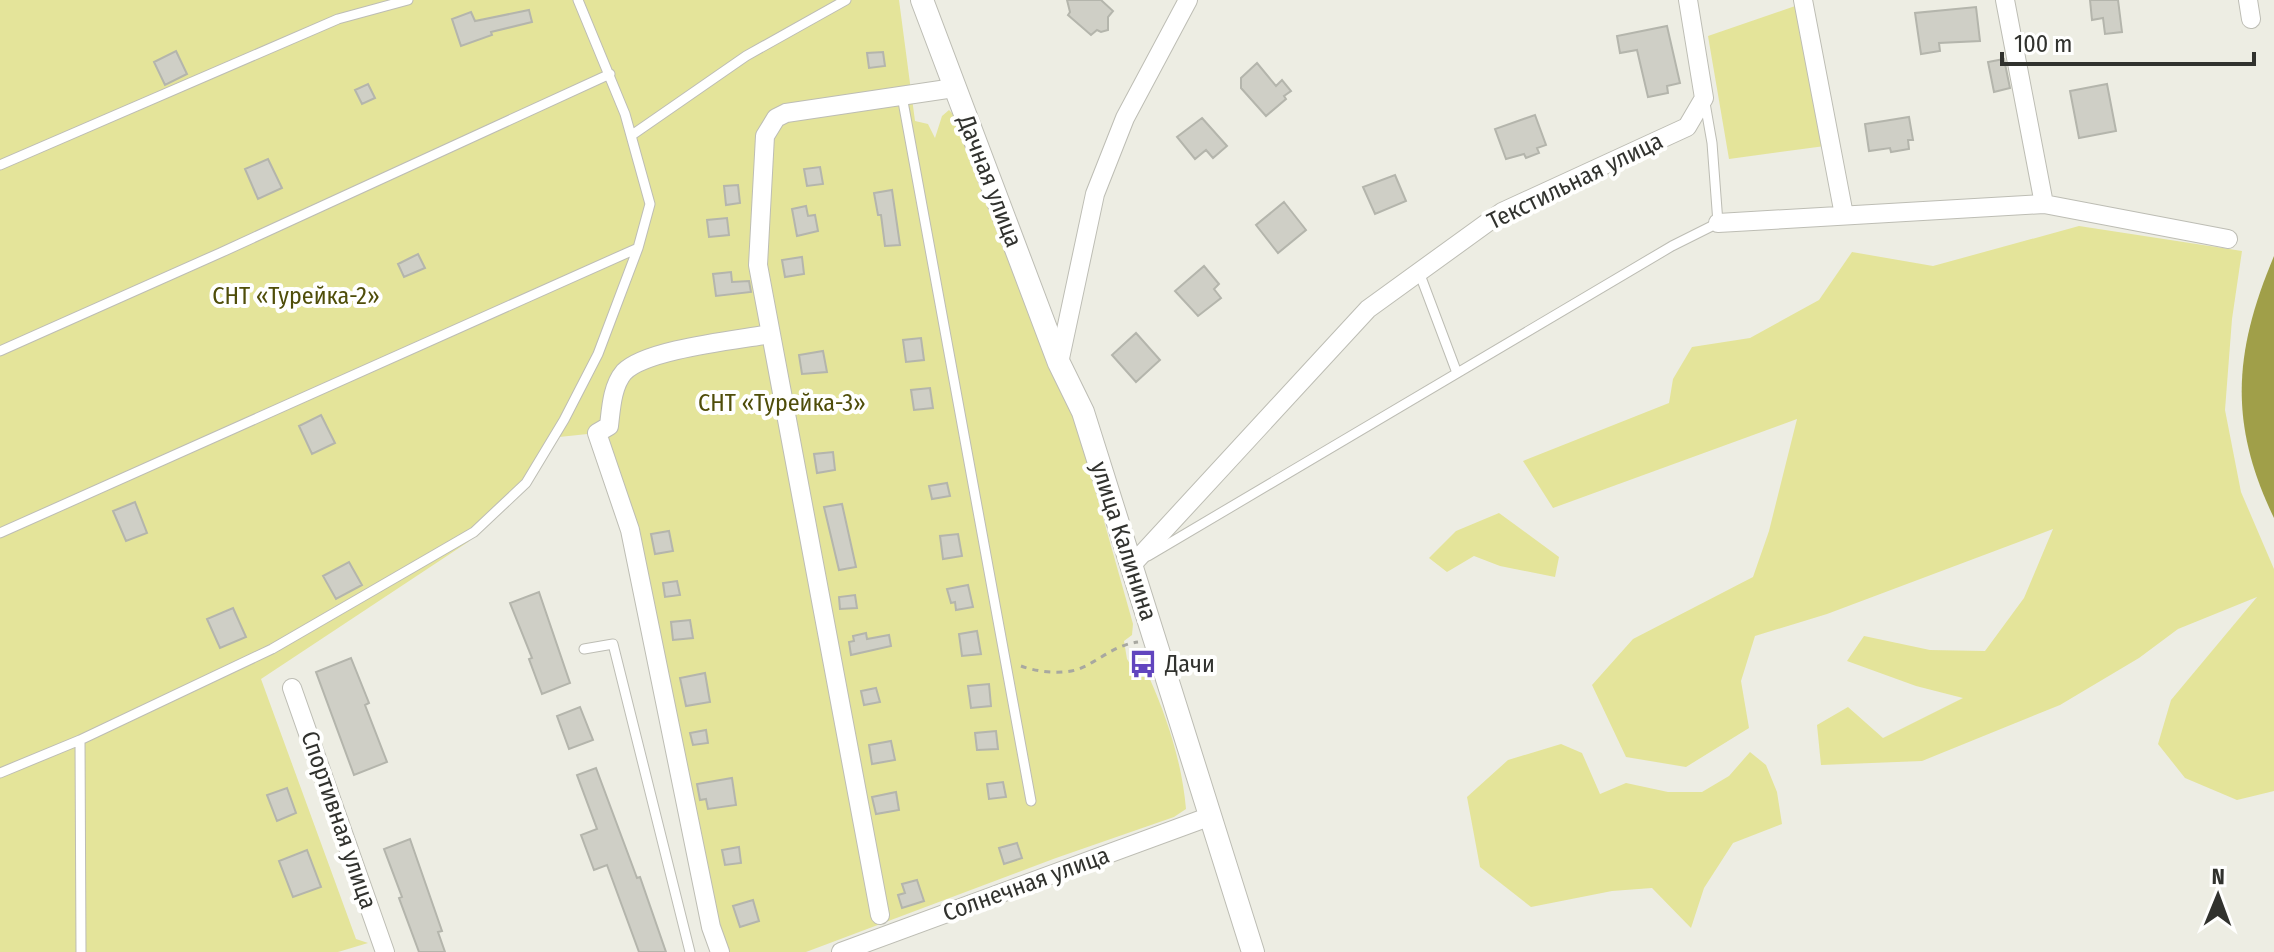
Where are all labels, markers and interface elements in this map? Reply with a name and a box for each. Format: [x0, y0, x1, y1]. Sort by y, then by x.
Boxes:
scale bar [2002, 16, 2254, 66]
text: 100 m [2014, 30, 2072, 58]
street label: Дачная улица [952, 110, 1028, 251]
street label: Текстильная улица [1483, 126, 1667, 236]
park label: СНТ «Турейка-2» [212, 282, 380, 310]
park label: СНТ «Турейка-3» [698, 389, 866, 417]
street label: улица Калинина [1085, 458, 1163, 624]
bus stop icon: Дачи [1128, 649, 1158, 679]
place label: Дачи [1164, 650, 1215, 678]
street label: Спортивная улица [295, 727, 383, 913]
street label: Солнечная улица [939, 841, 1113, 927]
north arrow [2178, 856, 2258, 936]
text: N [2212, 863, 2225, 890]

